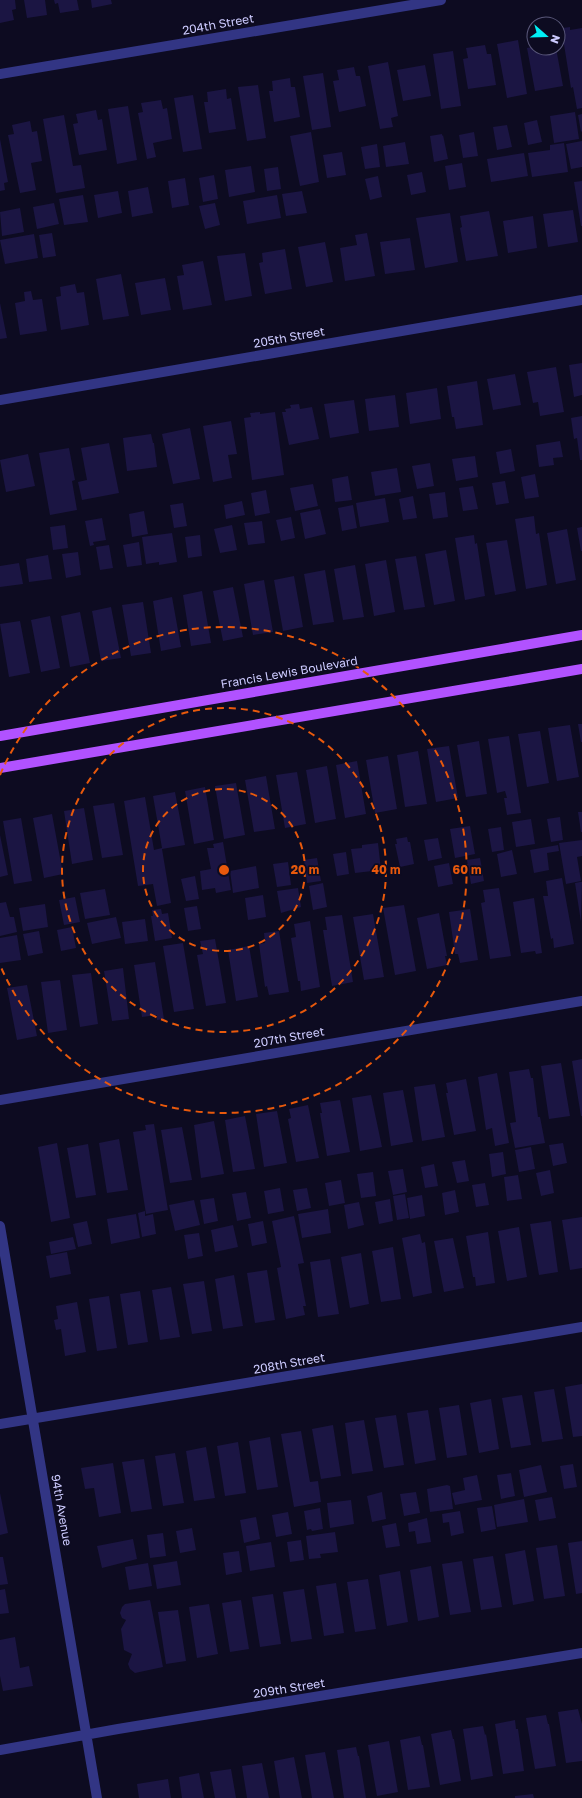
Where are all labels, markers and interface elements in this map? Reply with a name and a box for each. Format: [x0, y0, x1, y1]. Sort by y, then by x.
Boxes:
street label: 204th Street [181, 10, 255, 38]
north arrow [526, 16, 566, 56]
text: N [548, 33, 563, 46]
street label: 205th Street [252, 323, 326, 351]
street label: Francis Lewis Boulevard [219, 653, 359, 691]
text: 20 m [291, 862, 319, 877]
text: 40 m [372, 862, 400, 877]
text: 60 m [453, 862, 481, 877]
centre of rings [217, 863, 231, 877]
street label: 207th Street [253, 1023, 326, 1051]
street label: 208th Street [252, 1349, 326, 1377]
street label: 94th Avenue [48, 1473, 76, 1547]
street label: 209th Street [252, 1675, 326, 1701]

